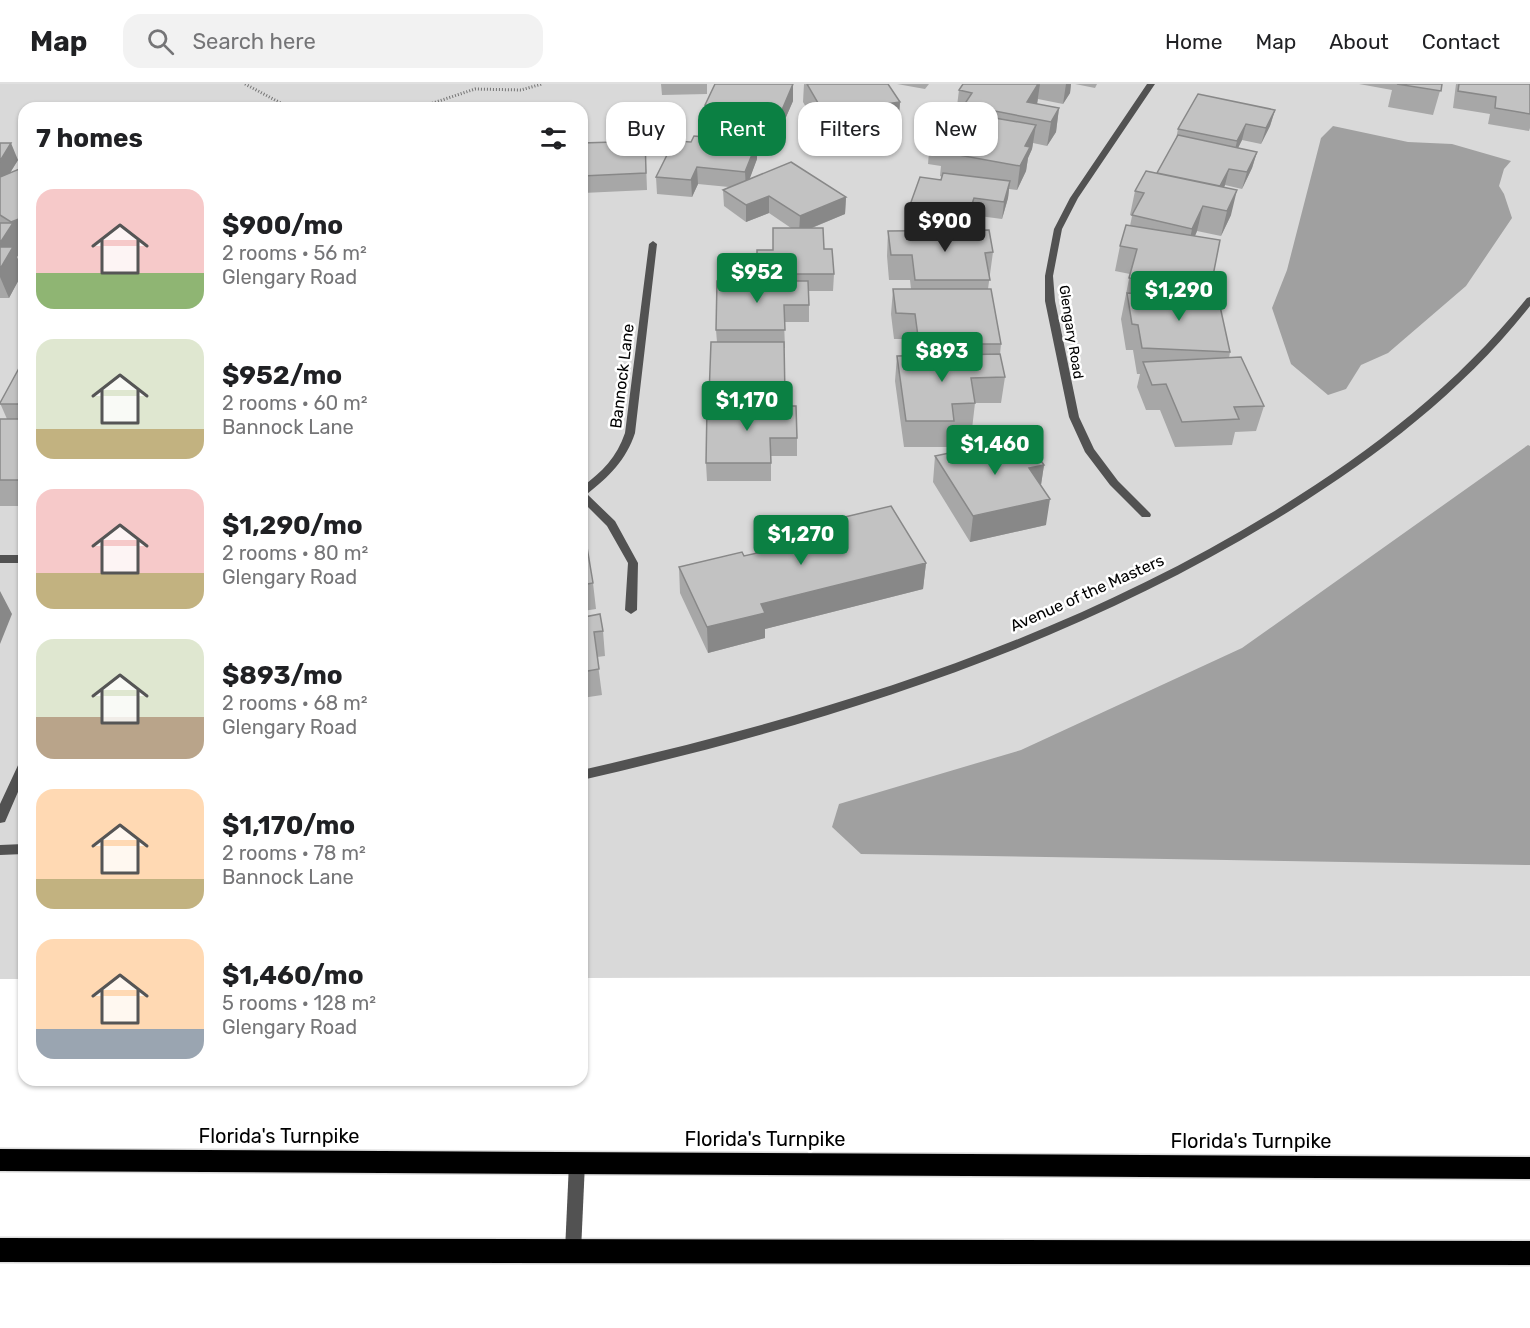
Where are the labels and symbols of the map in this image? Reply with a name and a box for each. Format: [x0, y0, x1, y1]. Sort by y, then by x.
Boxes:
pin: $900 [909, 202, 981, 253]
pin: $952 [721, 253, 793, 304]
pin: $1,290 [1130, 271, 1228, 322]
street label: Glengary Road [1055, 284, 1087, 380]
street label: Bannock Lane [606, 322, 638, 429]
pin: $893 [906, 332, 978, 383]
pin: $1,170 [698, 381, 796, 432]
pin: $1,460 [946, 425, 1044, 476]
pin: $1,270 [752, 515, 850, 566]
street label: Avenue of the Masters [1007, 550, 1167, 636]
street label: Florida's Turnpike [199, 1124, 359, 1148]
street label: Florida's Turnpike [685, 1127, 845, 1151]
street label: Florida's Turnpike [1171, 1129, 1331, 1153]

